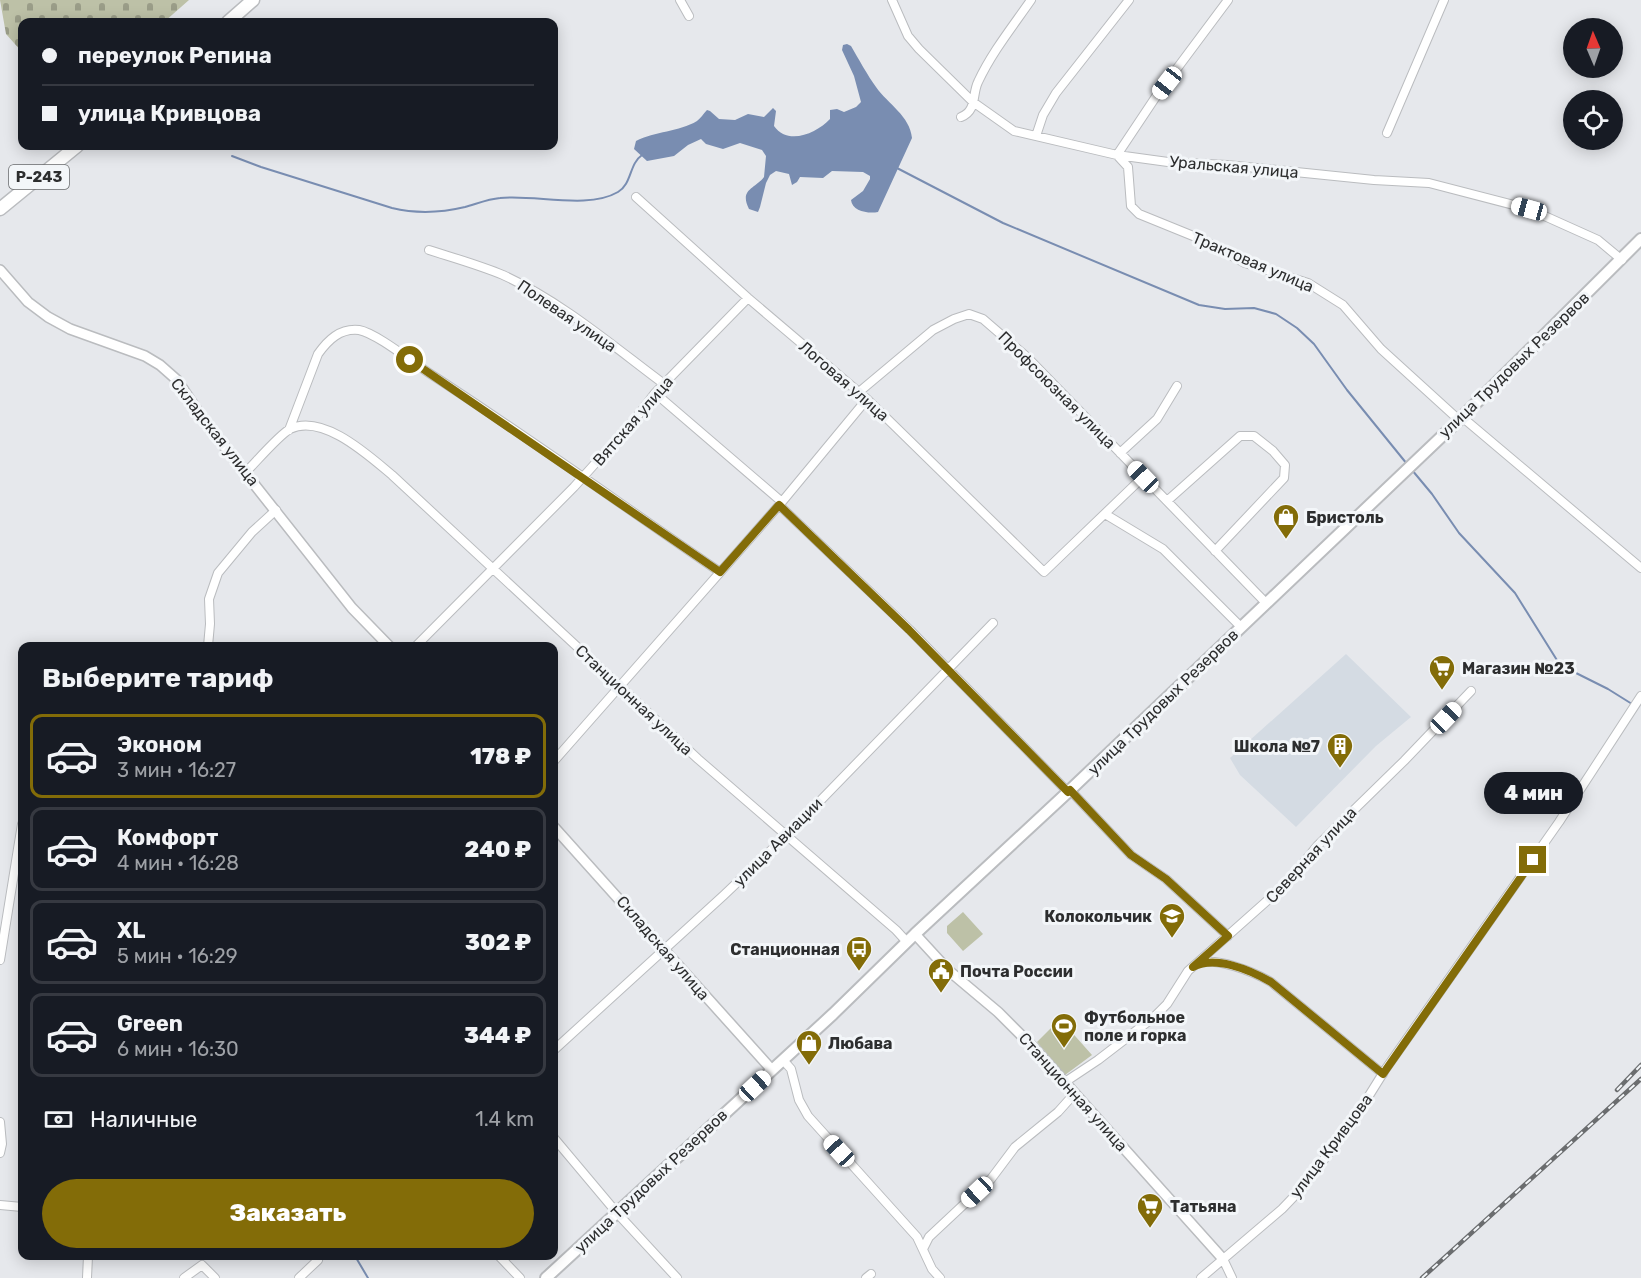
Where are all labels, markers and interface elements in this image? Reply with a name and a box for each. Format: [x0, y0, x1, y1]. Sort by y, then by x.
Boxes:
north arrow [1563, 18, 1623, 78]
map controls [1563, 18, 1623, 150]
text: переулок Репина [78, 42, 272, 69]
car [1149, 63, 1185, 103]
button: locate [1563, 90, 1623, 150]
text: улица Кривцова [78, 100, 261, 127]
street label: Уральская улица [1169, 152, 1299, 182]
road number: Р-243 [9, 165, 69, 189]
car [1509, 196, 1549, 222]
street label: Трактовая улица [1189, 228, 1317, 296]
street label: Полевая улица [514, 276, 620, 356]
street label: улица Трудовых Резервов [1435, 288, 1593, 442]
street label: Профсоюзная улица [994, 327, 1120, 453]
street label: Логовая улица [795, 337, 893, 425]
route start [396, 346, 423, 373]
street label: Вятская улица [589, 372, 677, 470]
street label: Складская улица [167, 374, 263, 490]
car [1124, 458, 1162, 496]
shop icon: Бристоль [1271, 502, 1301, 540]
place label: Бристоль [1306, 508, 1384, 527]
street label: улица Трудовых Резервов [1084, 625, 1242, 779]
street label: Станционная улица [571, 641, 697, 759]
supermarket icon: Магазин №23 [1427, 653, 1457, 691]
place label: Магазин №23 [1462, 659, 1575, 678]
text: Выберите тариф [42, 662, 273, 694]
car [1427, 699, 1465, 737]
icon: car [45, 729, 99, 783]
text: Эконом [117, 731, 202, 758]
building icon: Школа №7 [1325, 731, 1355, 769]
place label: Школа №7 [1234, 737, 1320, 756]
text: 178 ₽ [470, 743, 531, 770]
text: 3 мин · 16:27 [117, 758, 236, 782]
callout: 4 мин [1484, 773, 1582, 815]
text: 4 мин [1504, 781, 1563, 805]
street label: улица Авиации [730, 794, 826, 890]
street label: Северная улица [1262, 803, 1360, 907]
icon: car [45, 822, 99, 876]
text: Комфорт [117, 824, 218, 851]
text: 240 ₽ [464, 836, 531, 863]
route end [1519, 846, 1546, 873]
text: 4 мин · 16:28 [117, 851, 239, 875]
street label: Складская улица [613, 892, 713, 1004]
school or university icon: Колокольчик [1157, 901, 1187, 939]
place label: Колокольчик [1044, 907, 1152, 926]
icon: car [45, 915, 99, 969]
text: XL [117, 917, 145, 944]
text: 302 ₽ [465, 929, 531, 956]
bus stop icon: Станционная [844, 934, 874, 972]
place label: Станционная [730, 940, 840, 959]
text: 5 мин · 16:29 [117, 944, 238, 968]
public building icon: Почта России [926, 956, 956, 994]
place label: Почта России [960, 962, 1073, 981]
icon: car [45, 1008, 99, 1062]
place label: Футбольное поле и горка [1084, 1008, 1186, 1045]
text: Green [117, 1010, 183, 1037]
sports icon: Футбольное поле и горка [1049, 1011, 1079, 1049]
text: 344 ₽ [464, 1022, 531, 1049]
shop icon: Любава [794, 1028, 824, 1066]
street label: Станционная улица [1015, 1029, 1131, 1155]
place label: Любава [828, 1034, 893, 1053]
text: 6 мин · 16:30 [117, 1037, 239, 1061]
car [736, 1067, 774, 1105]
street label: улица Кривцова [1286, 1090, 1376, 1202]
icon: cash [42, 1103, 75, 1136]
street label: улица Трудовых Резервов [571, 1105, 731, 1257]
text: Наличные [90, 1106, 197, 1133]
text: 1.4 km [475, 1107, 534, 1131]
car [820, 1132, 858, 1170]
car [958, 1173, 996, 1211]
button: Заказать [42, 1179, 534, 1248]
supermarket icon: Татьяна [1135, 1191, 1165, 1229]
place label: Татьяна [1170, 1197, 1237, 1216]

